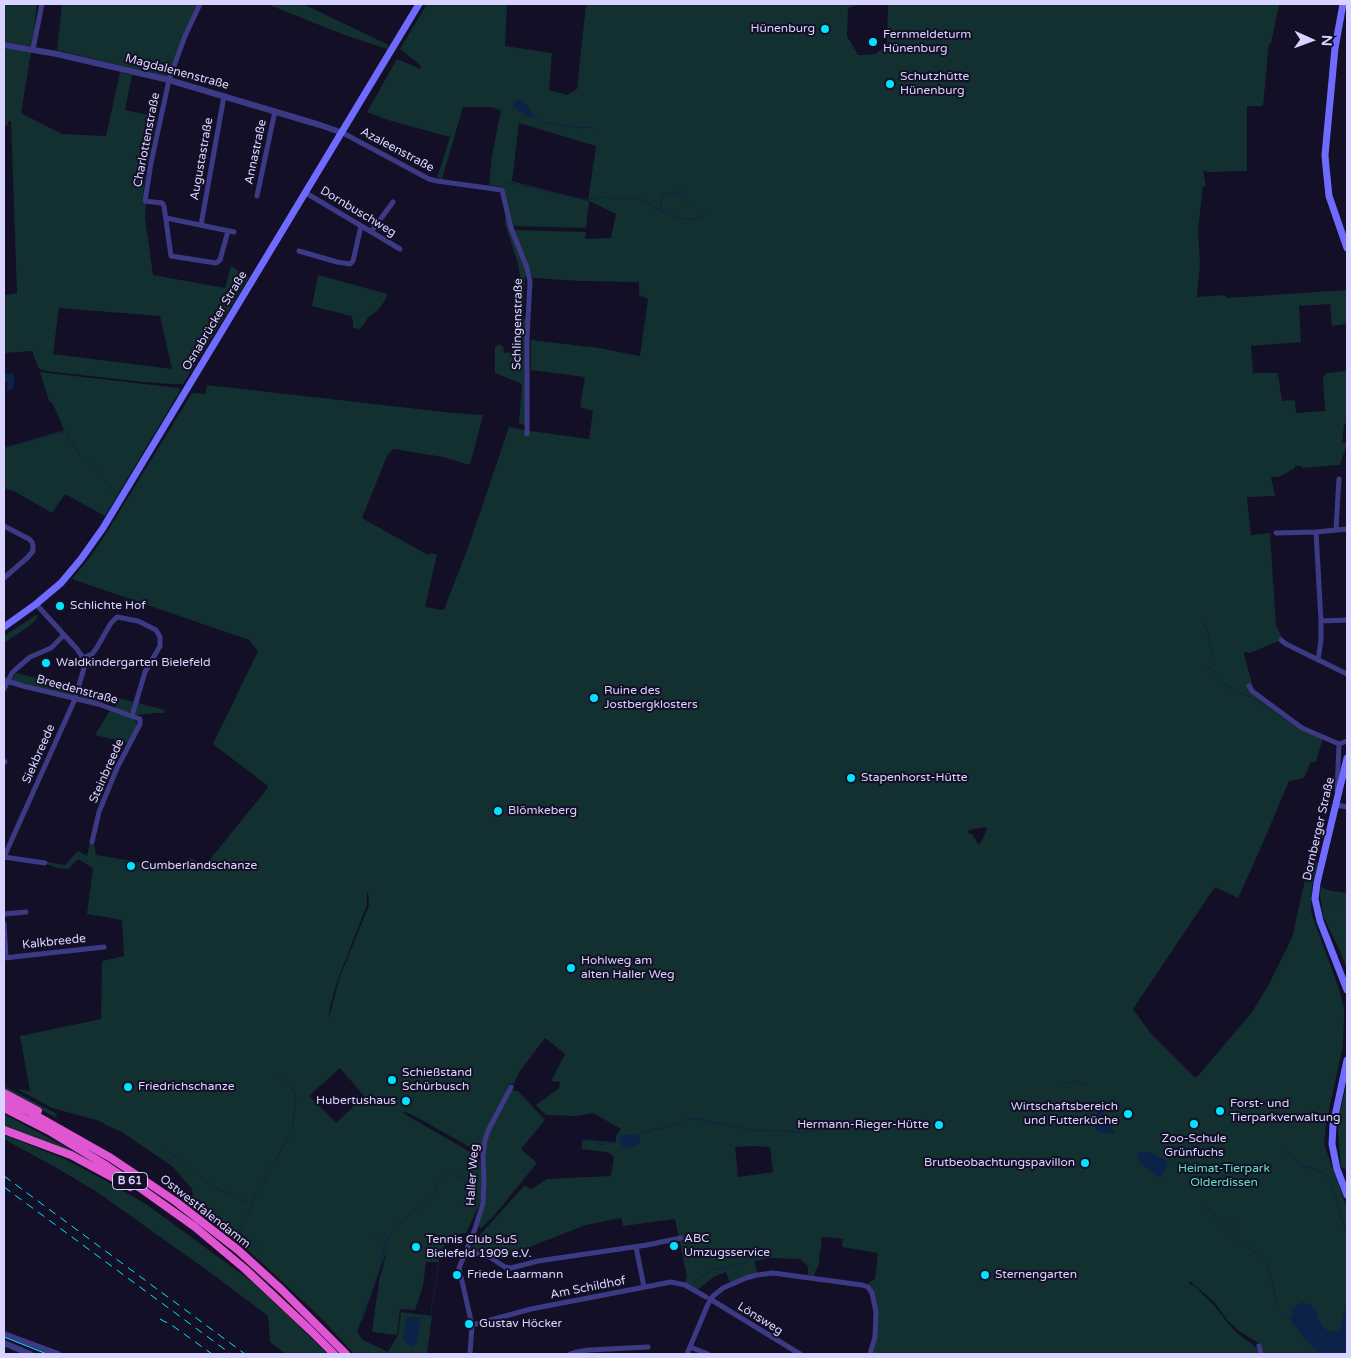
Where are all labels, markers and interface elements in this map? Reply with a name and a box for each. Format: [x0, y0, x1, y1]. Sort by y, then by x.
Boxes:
north arrow [1286, 15, 1336, 65]
place label: Hünenburg [751, 22, 815, 36]
marker: Hünenburg [819, 23, 831, 35]
place label: Fernmeldeturm Hünenburg [883, 28, 971, 56]
text: N [1318, 35, 1335, 46]
marker: Fernmeldeturm Hünenburg [867, 36, 879, 48]
street label: Magdalenenstraße [123, 51, 231, 93]
place label: Schutzhütte Hünenburg [900, 70, 969, 98]
marker: Schutzhütte Hünenburg [884, 78, 896, 90]
street label: Charlottenstraße [131, 91, 163, 189]
street label: Augustastraße [188, 117, 216, 201]
street label: Annastraße [242, 118, 270, 186]
street label: Azaleenstraße [358, 125, 436, 175]
street label: Dornbuschweg [317, 184, 399, 240]
street label: Osnabrücker Straße [180, 269, 250, 373]
street label: Schlingenstraße [510, 278, 526, 370]
place label: Schlichte Hof [70, 599, 146, 613]
marker: Schlichte Hof [54, 600, 66, 612]
place label: Waldkindergarten Bielefeld [56, 656, 211, 670]
marker: Waldkindergarten Bielefeld [40, 657, 52, 669]
street label: Breedenstraße [35, 672, 119, 708]
place label: Ruine des Jostbergklosters [604, 684, 698, 712]
marker: Ruine des Jostbergklosters [588, 692, 600, 704]
street label: Siekbreede [20, 722, 58, 786]
street label: Steinbreede [86, 737, 128, 805]
place label: Stapenhorst-Hütte [861, 771, 968, 785]
marker: Stapenhorst-Hütte [845, 772, 857, 784]
street label: Dornberger Straße [1300, 776, 1338, 882]
place label: Blömkeberg [508, 804, 577, 818]
marker: Blömkeberg [492, 805, 504, 817]
place label: Cumberlandschanze [141, 859, 257, 873]
marker: Cumberlandschanze [125, 860, 137, 872]
street label: Kalkbreede [21, 931, 87, 953]
place label: Hohlweg am alten Haller Weg [581, 954, 675, 982]
marker: Hohlweg am alten Haller Weg [565, 962, 577, 974]
place label: Schießstand Schürbusch [402, 1066, 472, 1094]
marker: Schießstand Schürbusch [386, 1074, 398, 1086]
place label: Friedrichschanze [138, 1080, 234, 1094]
marker: Friedrichschanze [122, 1081, 134, 1093]
place label: Hubertushaus [316, 1094, 396, 1108]
marker: Hubertushaus [400, 1095, 412, 1107]
place label: Forst- und Tierparkverwaltung [1230, 1097, 1341, 1125]
place label: Wirtschaftsbereich und Futterküche [1011, 1100, 1118, 1128]
marker: Forst- und Tierparkverwaltung [1214, 1105, 1226, 1117]
marker: Wirtschaftsbereich und Futterküche [1122, 1108, 1134, 1120]
place label: Hermann-Rieger-Hütte [797, 1118, 929, 1132]
marker: Zoo-Schule Grünfuchs [1188, 1118, 1200, 1130]
marker: Hermann-Rieger-Hütte [933, 1119, 945, 1131]
place label: Zoo-Schule Grünfuchs [1161, 1132, 1227, 1160]
street label: Haller Weg [464, 1143, 482, 1207]
place label: Brutbeobachtungspavillon [924, 1156, 1075, 1170]
marker: Brutbeobachtungspavillon [1079, 1157, 1091, 1169]
park label: Heimat-Tierpark Olderdissen [1178, 1162, 1270, 1190]
road number: B 61 [112, 1172, 148, 1190]
street label: Ostwestfalendamm [157, 1172, 253, 1252]
place label: ABC Umzugsservice [684, 1232, 770, 1260]
place label: Tennis Club SuS Bielefeld 1909 e.V. [426, 1233, 532, 1261]
marker: ABC Umzugsservice [668, 1240, 680, 1252]
marker: Tennis Club SuS Bielefeld 1909 e.V. [410, 1241, 422, 1253]
place label: Friede Laarmann [467, 1268, 563, 1282]
place label: Sternengarten [995, 1268, 1077, 1282]
marker: Friede Laarmann [451, 1269, 463, 1281]
marker: Sternengarten [979, 1269, 991, 1281]
street label: Am Schildhof [549, 1274, 627, 1302]
street label: Lönsweg [735, 1299, 785, 1339]
place label: Gustav Höcker [479, 1317, 562, 1331]
marker: Gustav Höcker [463, 1318, 475, 1330]

